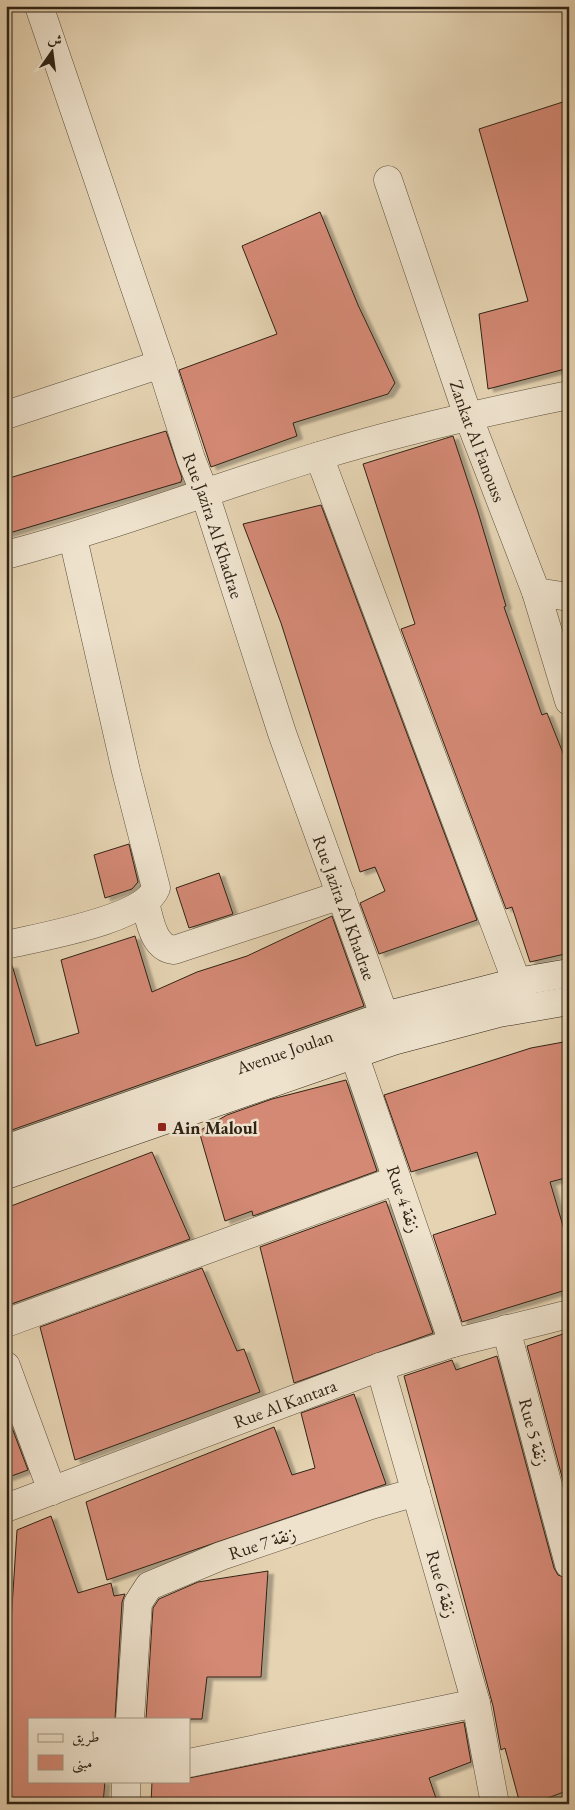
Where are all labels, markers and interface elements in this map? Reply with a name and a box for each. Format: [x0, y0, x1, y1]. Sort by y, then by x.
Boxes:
north arrow [28, 28, 78, 78]
text: ش [46, 29, 64, 50]
street label: Zankat Al Fanouss [445, 377, 512, 505]
street label: Rue Jazira Al Khadrae [178, 449, 249, 601]
street label: Rue Jazira Al Khadrae [308, 832, 382, 983]
street label: Avenue Joulan [232, 1023, 336, 1079]
place label: Ain Maloul [171, 1116, 258, 1139]
marker: Ain Maloul [156, 1121, 168, 1133]
street label: Rue 4 زنقة [382, 1162, 426, 1236]
street label: Rue Al Kantara [230, 1373, 340, 1433]
street label: Rue 5 زنقة [514, 1395, 554, 1469]
street label: Rue 7 زنقة [225, 1521, 299, 1565]
street label: Rue 6 زنقة [421, 1547, 463, 1621]
legend [28, 1718, 190, 1782]
text: طريق [72, 1727, 99, 1747]
text: مبنى [72, 1753, 92, 1774]

